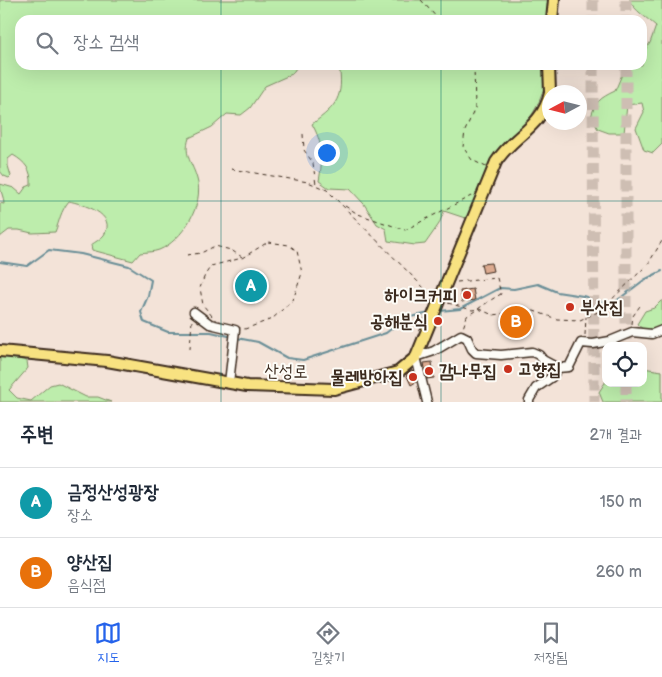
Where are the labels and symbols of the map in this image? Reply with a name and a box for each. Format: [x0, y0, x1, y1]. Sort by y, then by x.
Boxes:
north arrow [542, 85, 587, 130]
your location [314, 140, 340, 166]
pin: A [235, 267, 267, 305]
place label: 하이크커피 [385, 285, 457, 306]
marker: 하이크커피 [461, 289, 473, 301]
place label: 부산집 [580, 297, 623, 318]
marker: 부산집 [564, 301, 576, 313]
pin: B [500, 303, 532, 341]
place label: 공해분식 [370, 311, 428, 332]
marker: 공해분식 [432, 315, 444, 327]
place label: 고향집 [518, 359, 561, 380]
street label: 산성로 [264, 361, 308, 382]
place label: 감나무집 [439, 361, 497, 382]
marker: 고향집 [502, 363, 514, 375]
marker: 감나무집 [423, 365, 435, 377]
place label: 물레방아집 [331, 367, 403, 388]
marker: 물레방아집 [407, 371, 419, 383]

